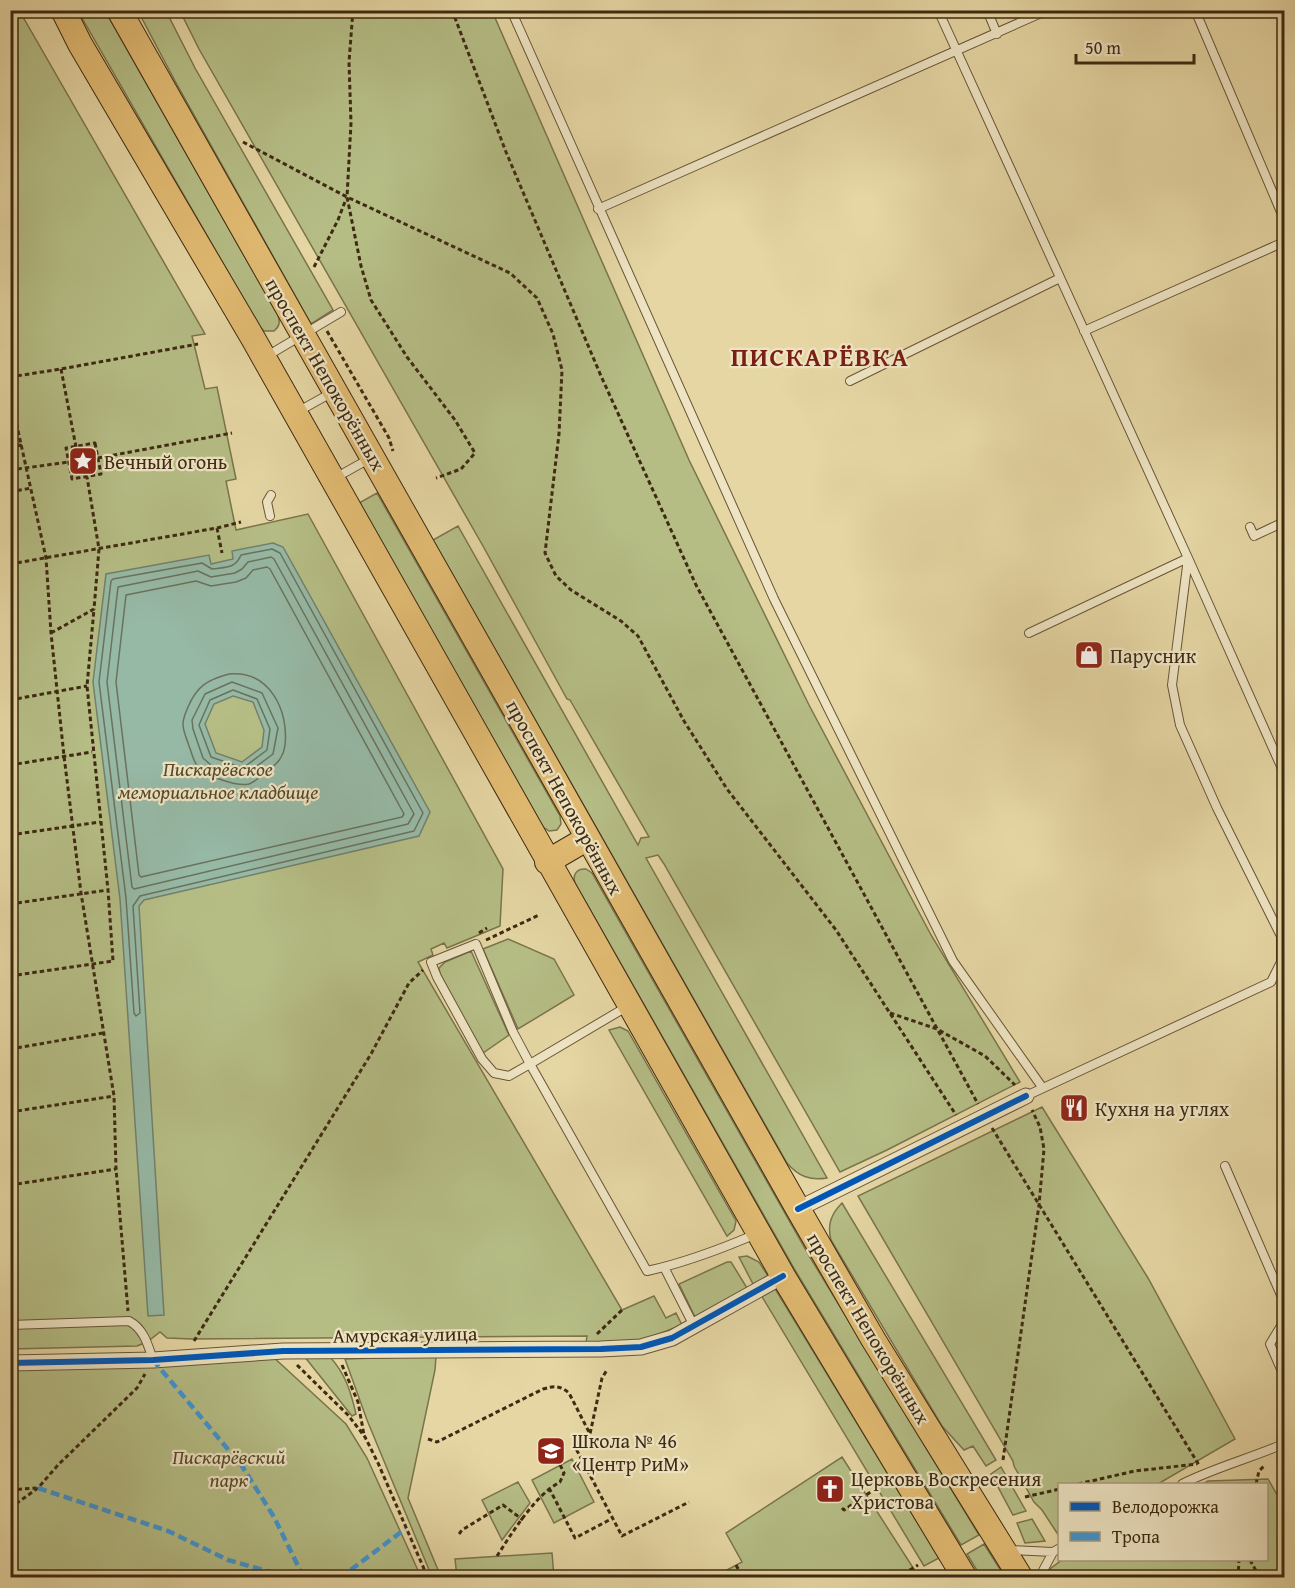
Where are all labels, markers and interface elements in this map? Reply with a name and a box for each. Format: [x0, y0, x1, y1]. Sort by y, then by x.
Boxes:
scale bar [1076, 27, 1194, 65]
text: 50 m [1085, 34, 1121, 61]
street label: проспект Непокорённых [259, 272, 394, 477]
district label: ПИСКАРЁВКА [731, 337, 909, 376]
place icon: Вечный огонь [67, 445, 99, 477]
place label: Вечный огонь [104, 447, 227, 476]
shop icon: Парусник [1073, 639, 1105, 671]
place label: Парусник [1110, 641, 1197, 670]
street label: проспект Непокорённых [499, 694, 631, 900]
park label: Пискарёвское мемориальное кладбище [118, 754, 318, 806]
restaurant icon: Кухня на углях [1058, 1092, 1090, 1124]
place label: Кухня на углях [1095, 1094, 1230, 1123]
street label: проспект Непокорённых [800, 1227, 938, 1430]
street label: Амурская улица [332, 1318, 478, 1350]
place label: Школа № 46 «Центр РиМ» [572, 1426, 689, 1478]
school or university icon: Школа № 46 «Центр РиМ» [535, 1435, 567, 1467]
park label: Пискарёвский парк [172, 1442, 286, 1494]
place label: Церковь Воскресения Христова [851, 1464, 1041, 1516]
church icon: Церковь Воскресения Христова [814, 1473, 846, 1505]
legend [1058, 1483, 1268, 1561]
text: Велодорожка [1112, 1493, 1219, 1520]
text: Тропа [1112, 1523, 1160, 1550]

